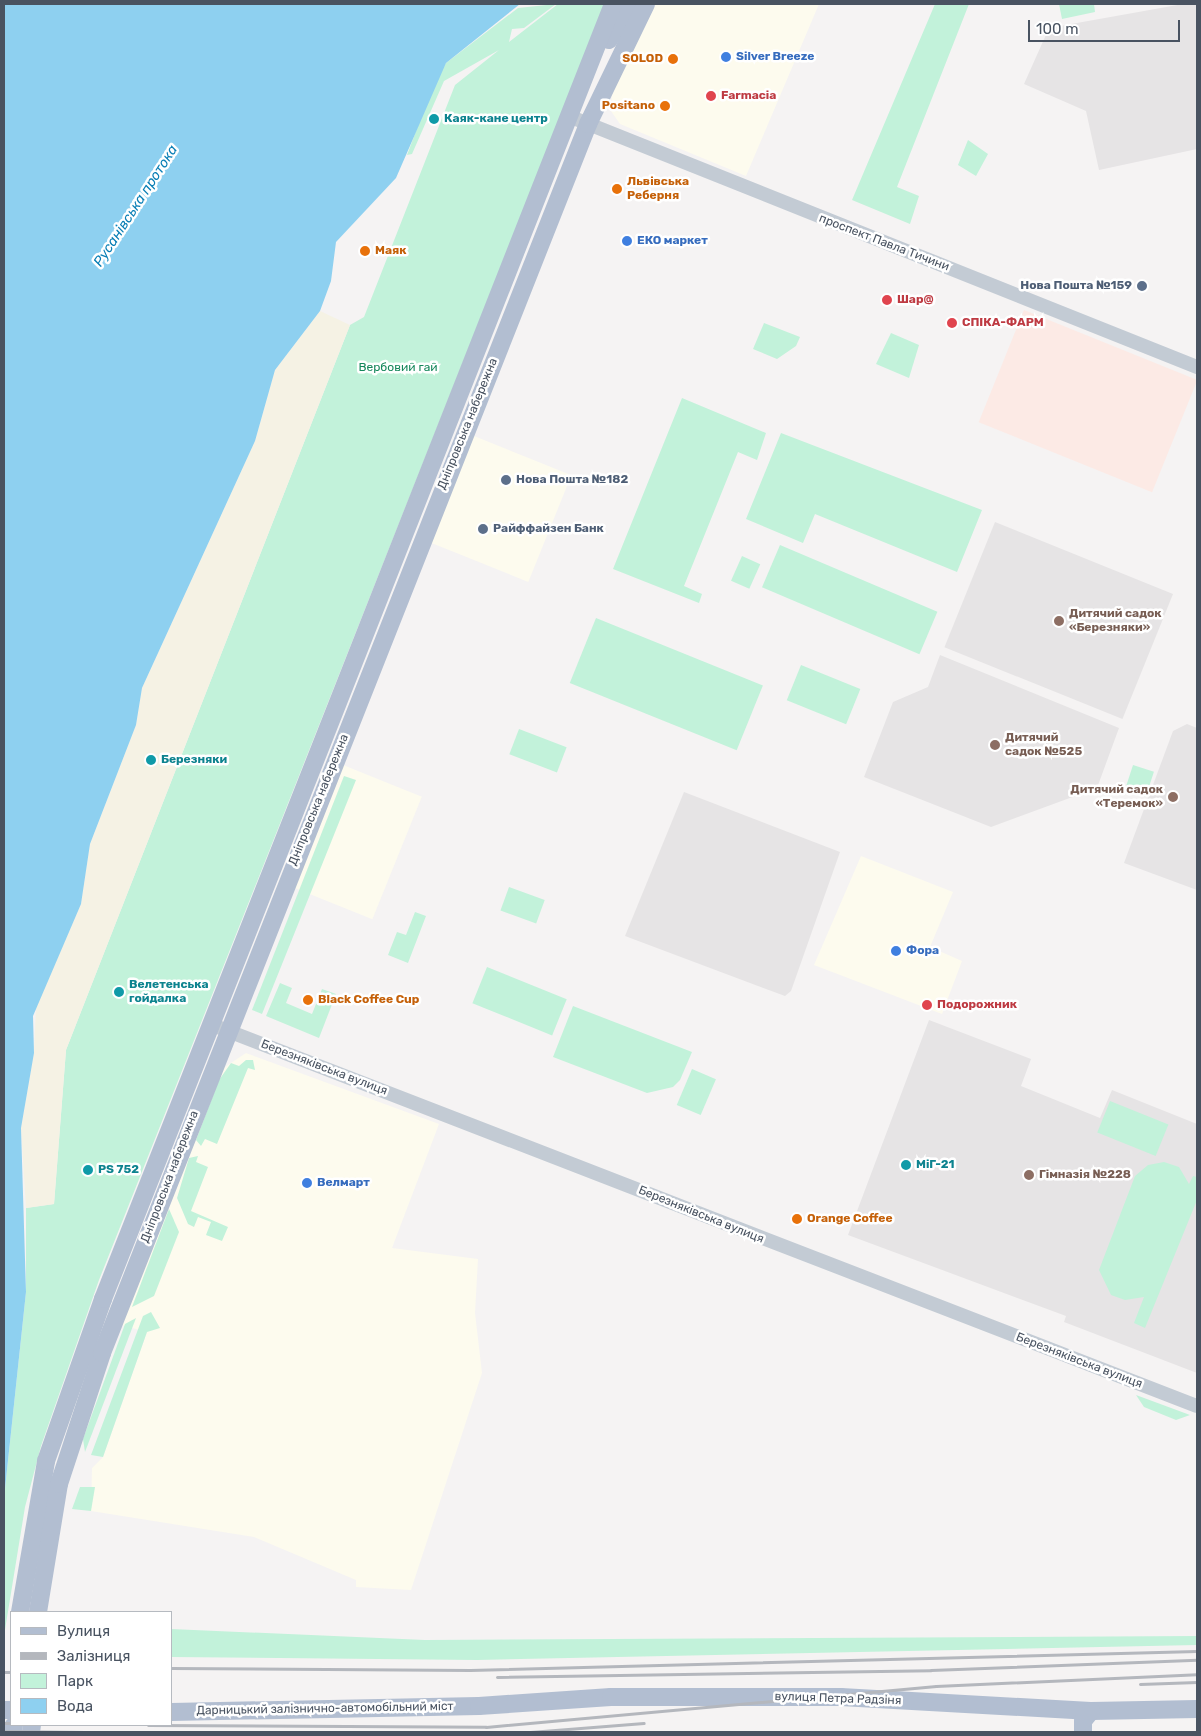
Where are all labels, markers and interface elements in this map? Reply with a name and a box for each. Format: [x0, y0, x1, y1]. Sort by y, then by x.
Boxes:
scale bar [1031, 10, 1184, 42]
text: 100 m [1036, 20, 1078, 38]
place label: Silver Breeze [736, 50, 815, 64]
marker: Silver Breeze [720, 51, 732, 63]
place label: SOLOD [622, 52, 663, 66]
marker: SOLOD [667, 53, 679, 65]
place label: Farmacia [721, 89, 776, 103]
marker: Farmacia [705, 90, 717, 102]
place label: Positano [602, 99, 655, 113]
marker: Positano [659, 100, 671, 112]
place label: Каяк-кане центр [444, 112, 548, 126]
marker: Каяк-кане центр [428, 113, 440, 125]
water label: Русанівська протока [90, 142, 182, 270]
place label: Львівська Реберня [627, 175, 689, 203]
marker: Львівська Реберня [611, 183, 623, 195]
street label: проспект Павла Тичини [817, 211, 951, 275]
place label: ЕКО маркет [637, 234, 708, 248]
marker: ЕКО маркет [621, 235, 633, 247]
place label: Маяк [375, 244, 407, 258]
marker: Маяк [359, 245, 371, 257]
place label: Нова Пошта №159 [1020, 279, 1132, 293]
marker: Нова Пошта №159 [1136, 280, 1148, 292]
place label: Шар@ [897, 293, 934, 307]
marker: Шар@ [881, 294, 893, 306]
place label: СПІКА-ФАРМ [962, 316, 1044, 330]
marker: СПІКА-ФАРМ [946, 317, 958, 329]
street label: Дніпровська набережна [435, 356, 501, 492]
park label: Вербовий гай [358, 361, 438, 375]
place label: Нова Пошта №182 [516, 473, 628, 487]
marker: Нова Пошта №182 [500, 474, 512, 486]
place label: Райффайзен Банк [493, 522, 604, 536]
marker: Райффайзен Банк [477, 523, 489, 535]
place label: Дитячий садок «Березняки» [1069, 607, 1162, 635]
marker: Дитячий садок «Березняки» [1053, 615, 1065, 627]
place label: Дитячий садок №525 [1005, 731, 1082, 759]
street label: Дніпровська набережна [286, 732, 352, 868]
marker: Дитячий садок №525 [989, 739, 1001, 751]
place label: Березняки [161, 753, 227, 767]
marker: Березняки [145, 754, 157, 766]
place label: Дитячий садок «Теремок» [1070, 783, 1163, 811]
marker: Дитячий садок «Теремок» [1167, 791, 1179, 803]
place label: Фора [906, 944, 939, 958]
marker: Фора [890, 945, 902, 957]
place label: Велетенська гойдалка [129, 978, 209, 1006]
marker: Велетенська гойдалка [113, 986, 125, 998]
place label: Black Coffee Cup [318, 993, 419, 1007]
marker: Black Coffee Cup [302, 994, 314, 1006]
place label: Подорожник [937, 998, 1017, 1012]
marker: Подорожник [921, 999, 933, 1011]
street label: Березняківська вулиця [259, 1037, 389, 1099]
street label: Дніпровська набережна [138, 1109, 202, 1245]
place label: МіГ-21 [916, 1158, 955, 1172]
marker: МіГ-21 [900, 1159, 912, 1171]
place label: PS 752 [98, 1163, 139, 1177]
marker: PS 752 [82, 1164, 94, 1176]
place label: Гімназія №228 [1039, 1168, 1131, 1182]
marker: Гімназія №228 [1023, 1169, 1035, 1181]
place label: Велмарт [317, 1176, 370, 1190]
marker: Велмарт [301, 1177, 313, 1189]
street label: Березняківська вулиця [636, 1183, 766, 1247]
place label: Orange Coffee [807, 1212, 893, 1226]
marker: Orange Coffee [791, 1213, 803, 1225]
street label: Березняківська вулиця [1014, 1330, 1144, 1392]
legend [10, 1611, 172, 1726]
text: Вулиця [57, 1622, 110, 1640]
text: Залізниця [57, 1647, 130, 1665]
text: Парк [57, 1672, 93, 1690]
street label: вулиця Петра Радзіня [774, 1690, 902, 1708]
text: Вода [57, 1697, 93, 1715]
street label: Дарницький залізнично-автомобільний міст [196, 1700, 454, 1718]

